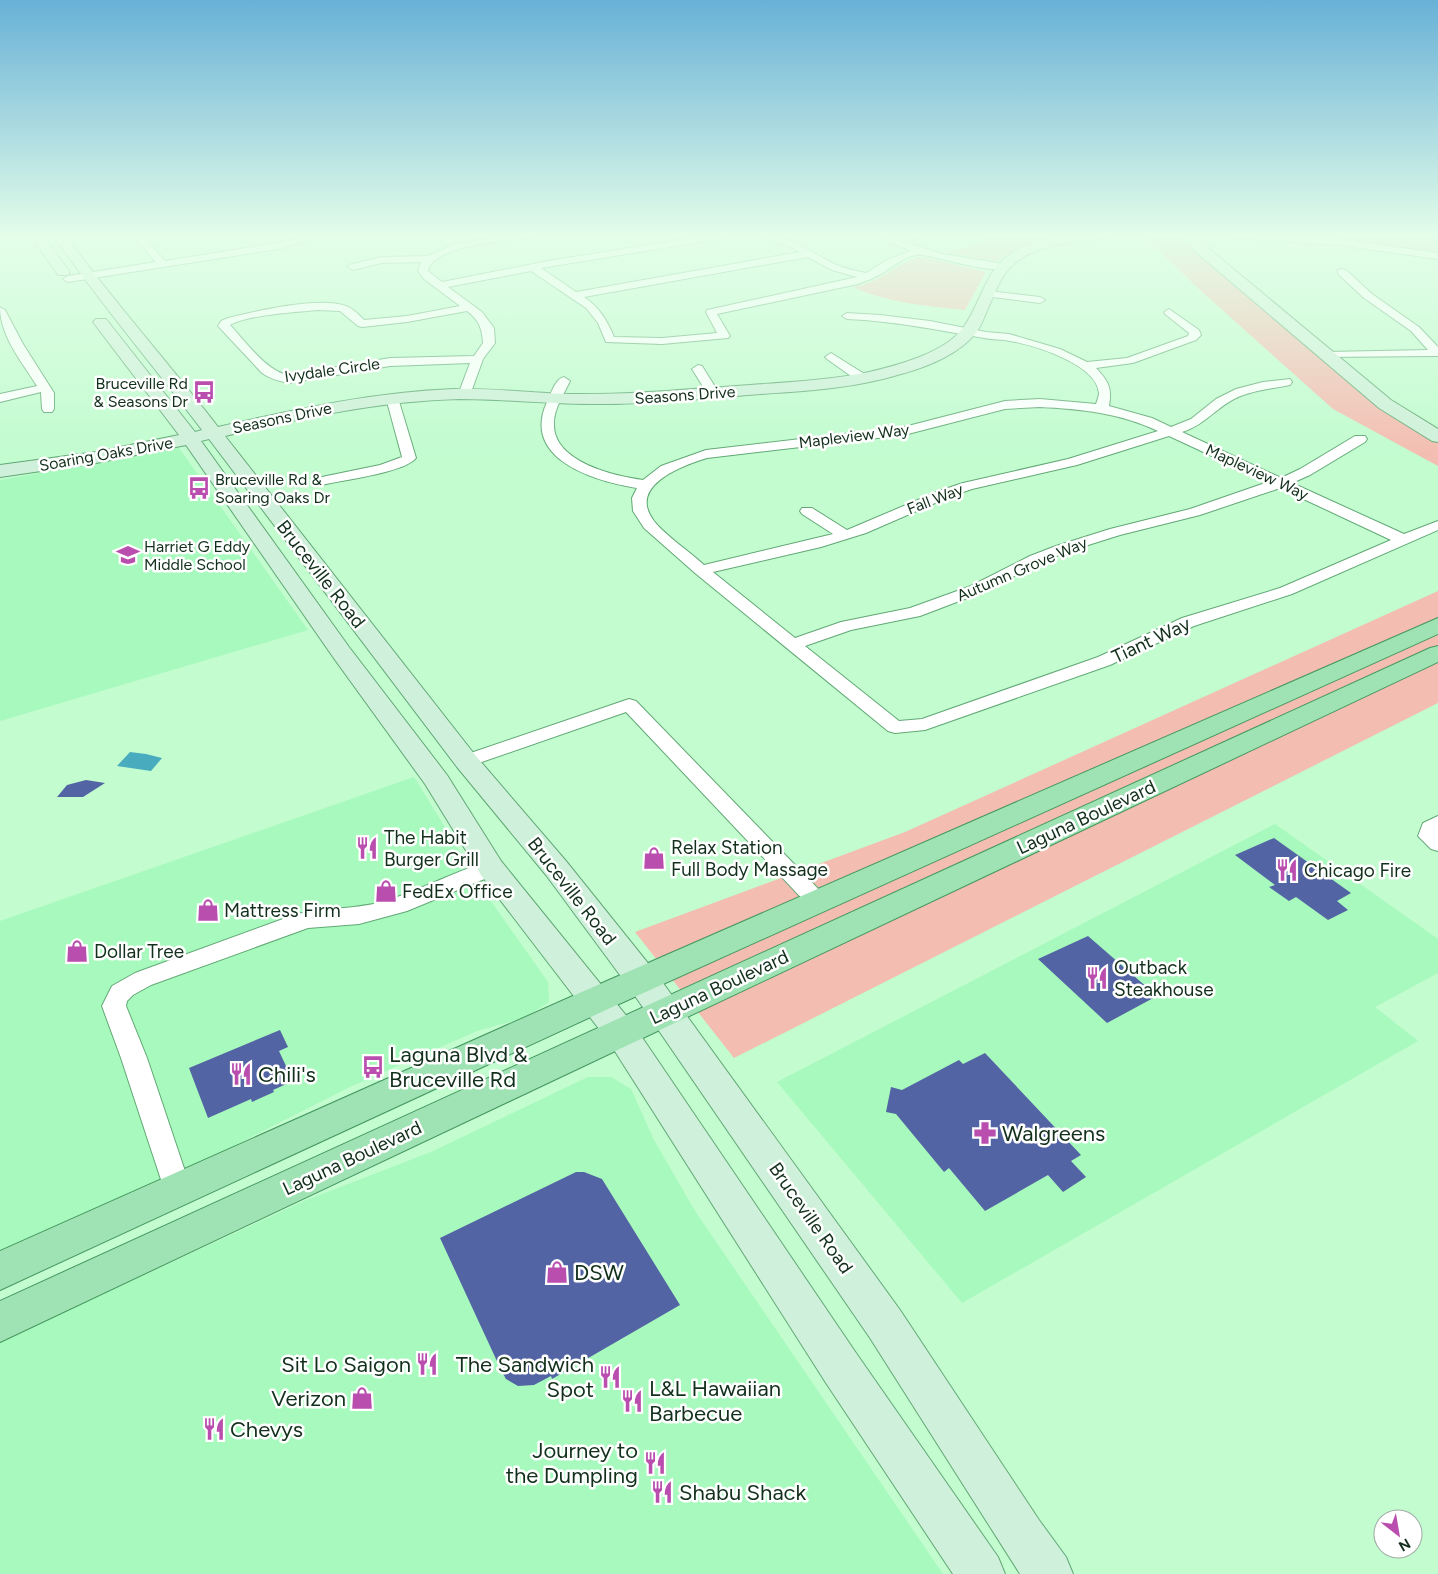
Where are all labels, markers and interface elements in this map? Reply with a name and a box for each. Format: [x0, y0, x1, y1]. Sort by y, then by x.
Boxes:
street label: Ivydale Circle [283, 354, 381, 386]
place label: Bruceville Rd & Seasons Dr [94, 374, 189, 411]
bus stop icon: Bruceville Rd & Seasons Dr [191, 379, 217, 405]
street label: Seasons Drive [634, 382, 736, 408]
street label: Seasons Drive [231, 398, 334, 438]
street label: Mapleview Way [798, 420, 911, 452]
street label: Soaring Oaks Drive [38, 433, 175, 475]
street label: Mapleview Way [1202, 440, 1312, 504]
place label: Bruceville Rd & Soaring Oaks Dr [215, 470, 330, 507]
bus stop icon: Bruceville Rd & Soaring Oaks Dr [186, 475, 212, 501]
street label: Fall Way [904, 479, 966, 518]
street label: Bruceville Road [272, 516, 370, 632]
street label: Autumn Grove Way [954, 533, 1091, 605]
place label: Harriet G Eddy Middle School [144, 537, 251, 574]
school or university icon: Harriet G Eddy Middle School [115, 542, 141, 568]
street label: Tiant Way [1108, 612, 1194, 668]
street label: Laguna Boulevard [1013, 775, 1159, 859]
place label: The Habit Burger Grill [384, 826, 479, 871]
street label: Bruceville Road [523, 833, 621, 949]
restaurant icon: The Habit Burger Grill [354, 835, 380, 861]
place label: Relax Station Full Body Massage [671, 836, 828, 881]
shop icon: Relax Station Full Body Massage [641, 845, 667, 871]
restaurant icon: Chicago Fire [1274, 857, 1300, 883]
place label: Chicago Fire [1304, 859, 1411, 882]
shop icon: FedEx Office [373, 878, 399, 904]
place label: FedEx Office [402, 880, 513, 903]
shop icon: Mattress Firm [195, 897, 221, 923]
place label: Mattress Firm [224, 899, 341, 922]
shop icon: Dollar Tree [64, 938, 90, 964]
place label: Dollar Tree [94, 940, 184, 963]
street label: Laguna Boulevard [646, 945, 792, 1029]
place label: Outback Steakhouse [1114, 956, 1214, 1001]
restaurant icon: Outback Steakhouse [1084, 965, 1110, 991]
place label: Laguna Blvd & Bruceville Rd [389, 1041, 528, 1093]
bus stop icon: Laguna Blvd & Bruceville Rd [360, 1054, 386, 1080]
restaurant icon: Chili's [228, 1061, 254, 1087]
place label: Chili's [258, 1061, 316, 1088]
street label: Laguna Boulevard [279, 1116, 425, 1200]
pharmacy icon: Walgreens [972, 1120, 998, 1146]
place label: Walgreens [1002, 1120, 1105, 1147]
street label: Bruceville Road [764, 1158, 858, 1278]
shop icon: DSW [544, 1259, 570, 1285]
place label: DSW [574, 1259, 624, 1286]
place label: Sit Lo Saigon [281, 1351, 411, 1378]
restaurant icon: Sit Lo Saigon [414, 1351, 440, 1377]
place label: The Sandwich Spot [456, 1351, 594, 1403]
restaurant icon: The Sandwich Spot [597, 1364, 623, 1390]
place label: L&L Hawaiian Barbecue [649, 1375, 781, 1427]
place label: Verizon [271, 1385, 346, 1412]
shop icon: Verizon [349, 1385, 375, 1411]
restaurant icon: L&L Hawaiian Barbecue [619, 1388, 645, 1414]
restaurant icon: Chevys [201, 1416, 227, 1442]
place label: Chevys [230, 1416, 303, 1443]
place label: Journey to the Dumpling [506, 1437, 638, 1489]
restaurant icon: Journey to the Dumpling [642, 1450, 668, 1476]
restaurant icon: Shabu Shack [649, 1479, 675, 1505]
place label: Shabu Shack [679, 1479, 807, 1506]
north arrow [1373, 1509, 1423, 1559]
text: N [1395, 1535, 1413, 1555]

